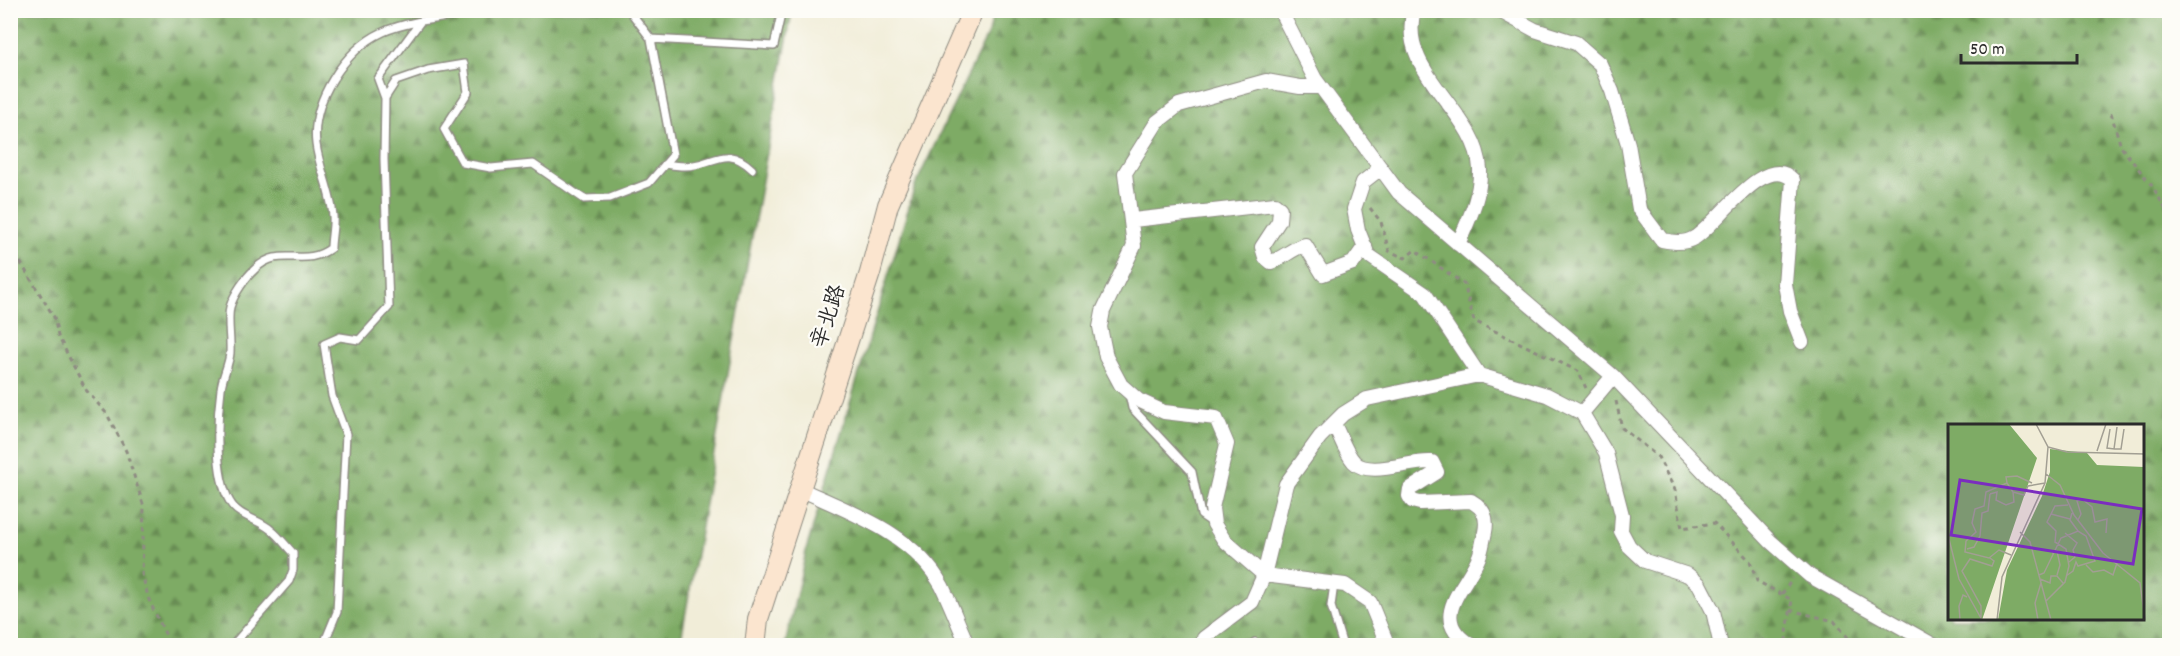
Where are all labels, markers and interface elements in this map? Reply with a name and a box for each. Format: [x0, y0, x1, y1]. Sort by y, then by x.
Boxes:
scale bar [1961, 27, 2076, 65]
text: 50 m [1970, 38, 2005, 63]
street label: 辛北路 [805, 281, 855, 353]
inset map [1948, 424, 2144, 620]

